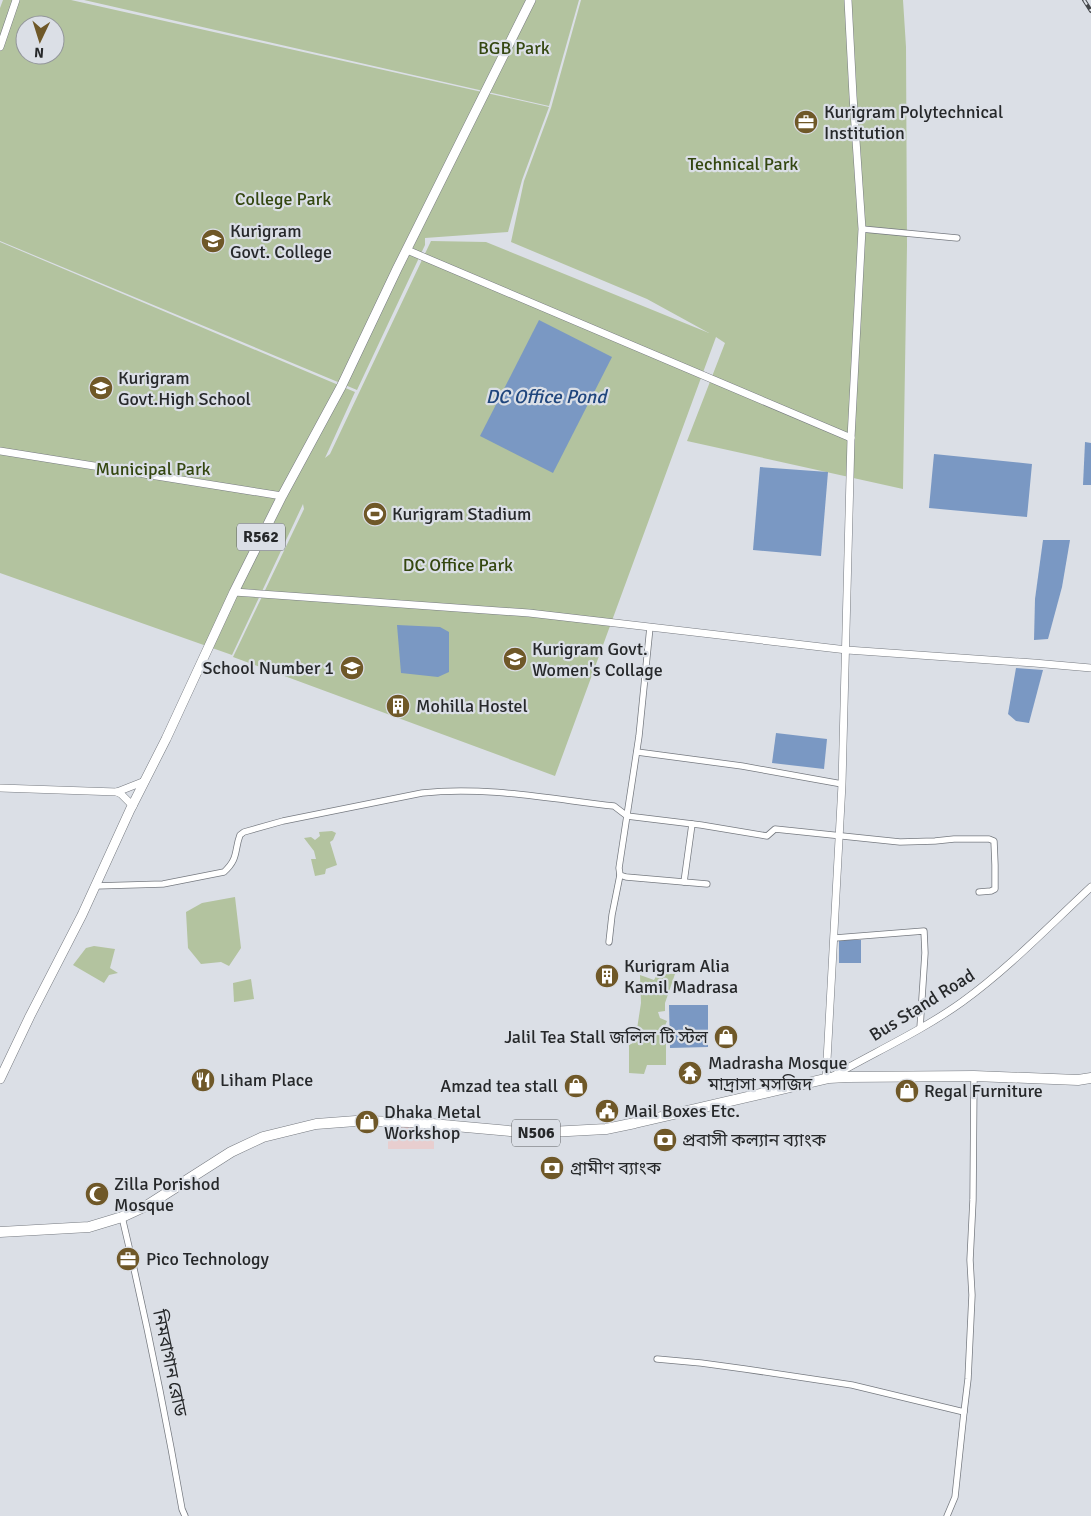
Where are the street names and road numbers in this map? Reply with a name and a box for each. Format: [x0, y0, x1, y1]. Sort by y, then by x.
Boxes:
road number: R562 [237, 524, 285, 550]
street label: Bus Stand Road [865, 964, 979, 1046]
road number: N506 [512, 1120, 560, 1146]
street label: নিমবাগান রোড [148, 1307, 192, 1418]

